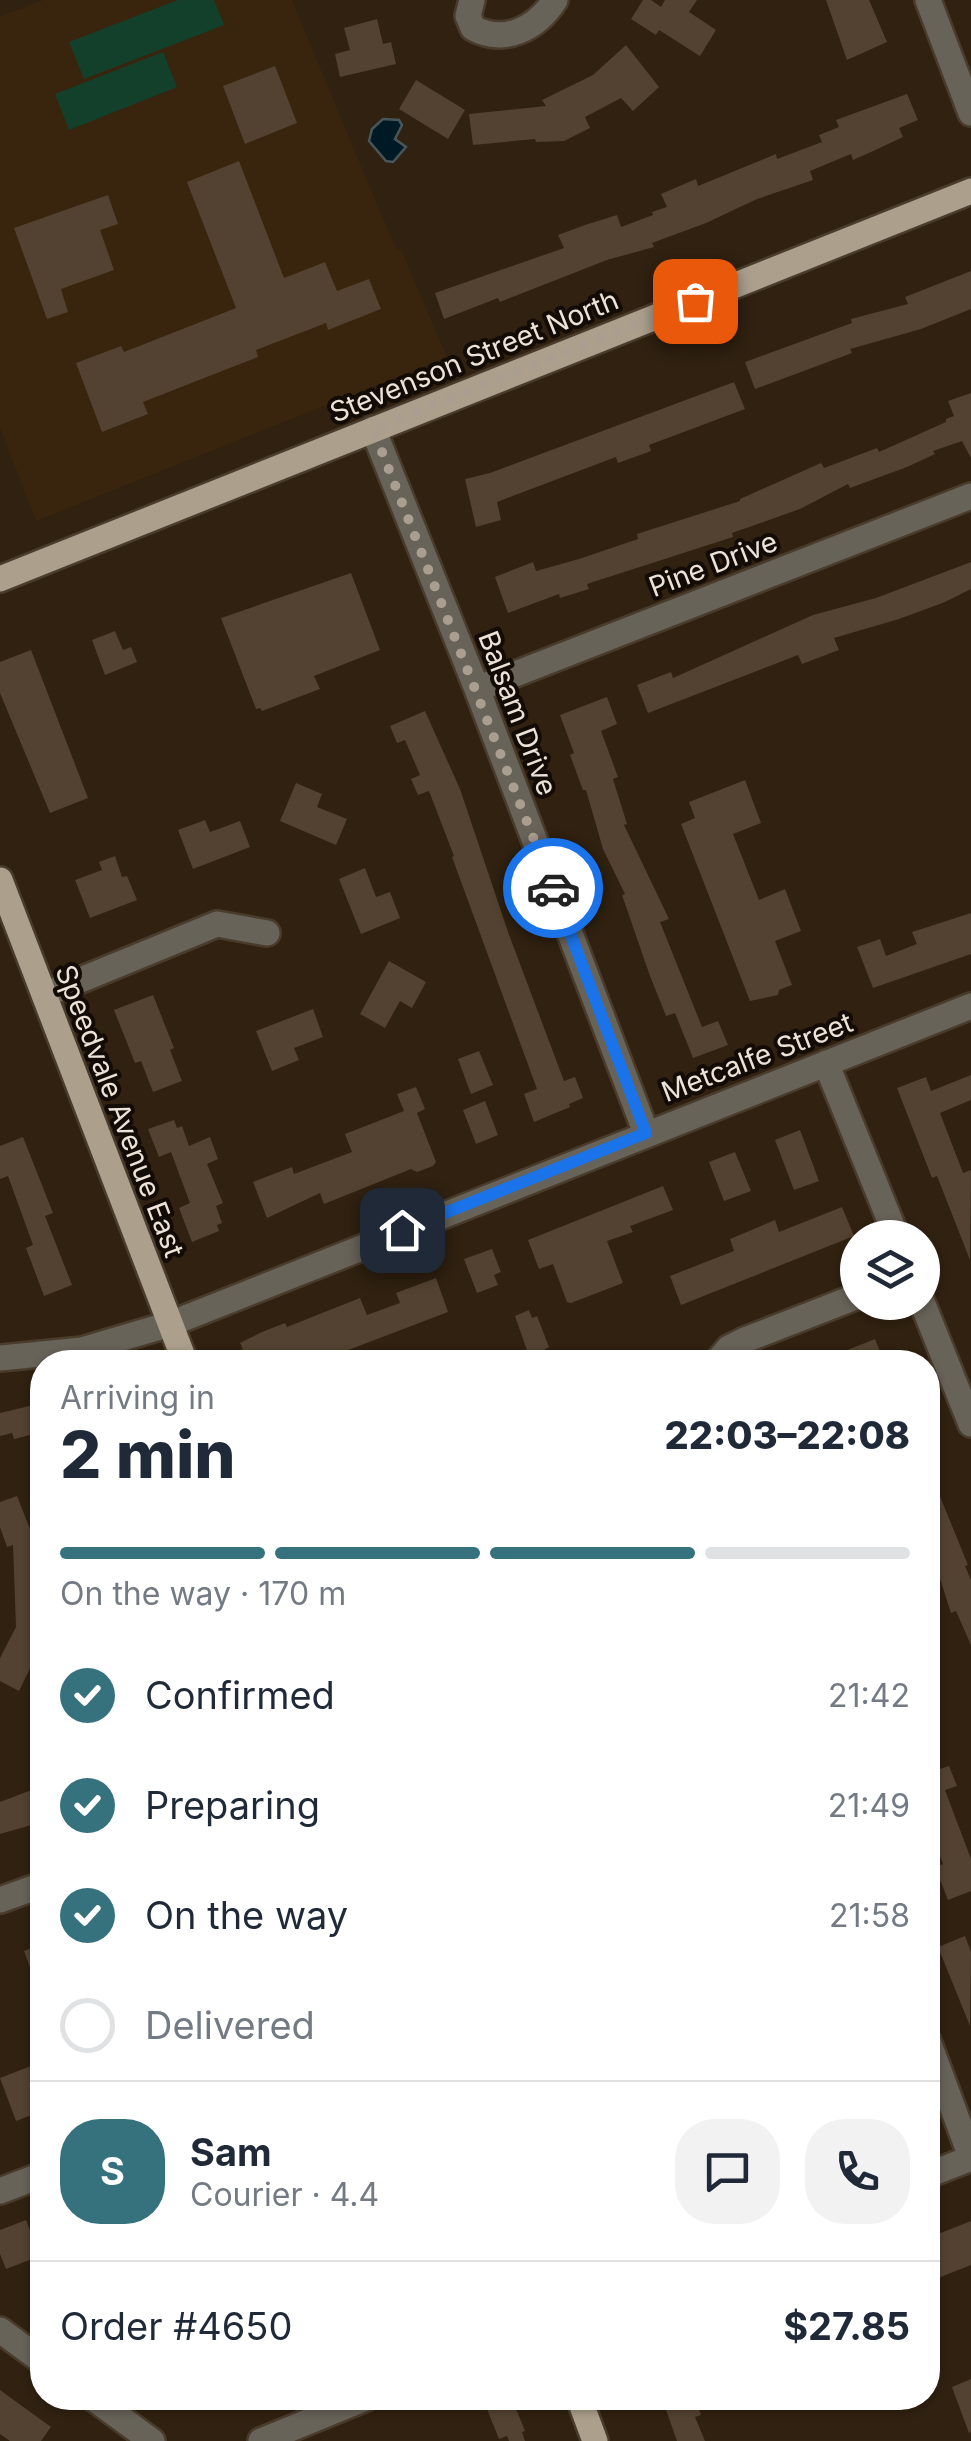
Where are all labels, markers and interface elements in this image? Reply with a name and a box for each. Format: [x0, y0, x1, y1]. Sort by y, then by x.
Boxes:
pin [653, 259, 738, 344]
icon: bag [668, 274, 723, 329]
street label: Stevenson Street North [325, 283, 623, 429]
street label: Pine Drive [644, 524, 782, 604]
street label: Balsam Drive [471, 626, 565, 800]
courier [503, 838, 603, 938]
icon: car [526, 861, 581, 916]
street label: Speedvale Avenue East [49, 960, 191, 1262]
street label: Metcalfe Street [657, 1005, 857, 1109]
pin [360, 1188, 445, 1273]
icon: home [375, 1203, 430, 1258]
map controls [840, 1220, 940, 1320]
button: layers [840, 1220, 940, 1320]
text: Arriving in [60, 1378, 215, 1417]
text: 22:03–22:08 [665, 1412, 910, 1458]
text: 2 min [60, 1415, 236, 1494]
text: On the way · 170 m [60, 1574, 346, 1613]
icon: check [60, 1668, 115, 1723]
text: Confirmed [145, 1672, 335, 1718]
text: 21:42 [828, 1676, 910, 1715]
icon: check [60, 1778, 115, 1833]
text: Preparing [145, 1782, 320, 1828]
text: 21:49 [828, 1786, 910, 1825]
icon: check [60, 1888, 115, 1943]
text: On the way [145, 1892, 348, 1938]
text: 21:58 [829, 1896, 910, 1935]
text: Delivered [145, 2002, 315, 2048]
button: chat [675, 2119, 780, 2224]
button: phone [805, 2119, 910, 2224]
text: Sam [190, 2129, 272, 2175]
text: S [100, 2148, 125, 2194]
text: Courier · 4.4 [190, 2175, 379, 2214]
text: Order #4650 [60, 2303, 292, 2349]
text: $27.85 [783, 2303, 910, 2349]

